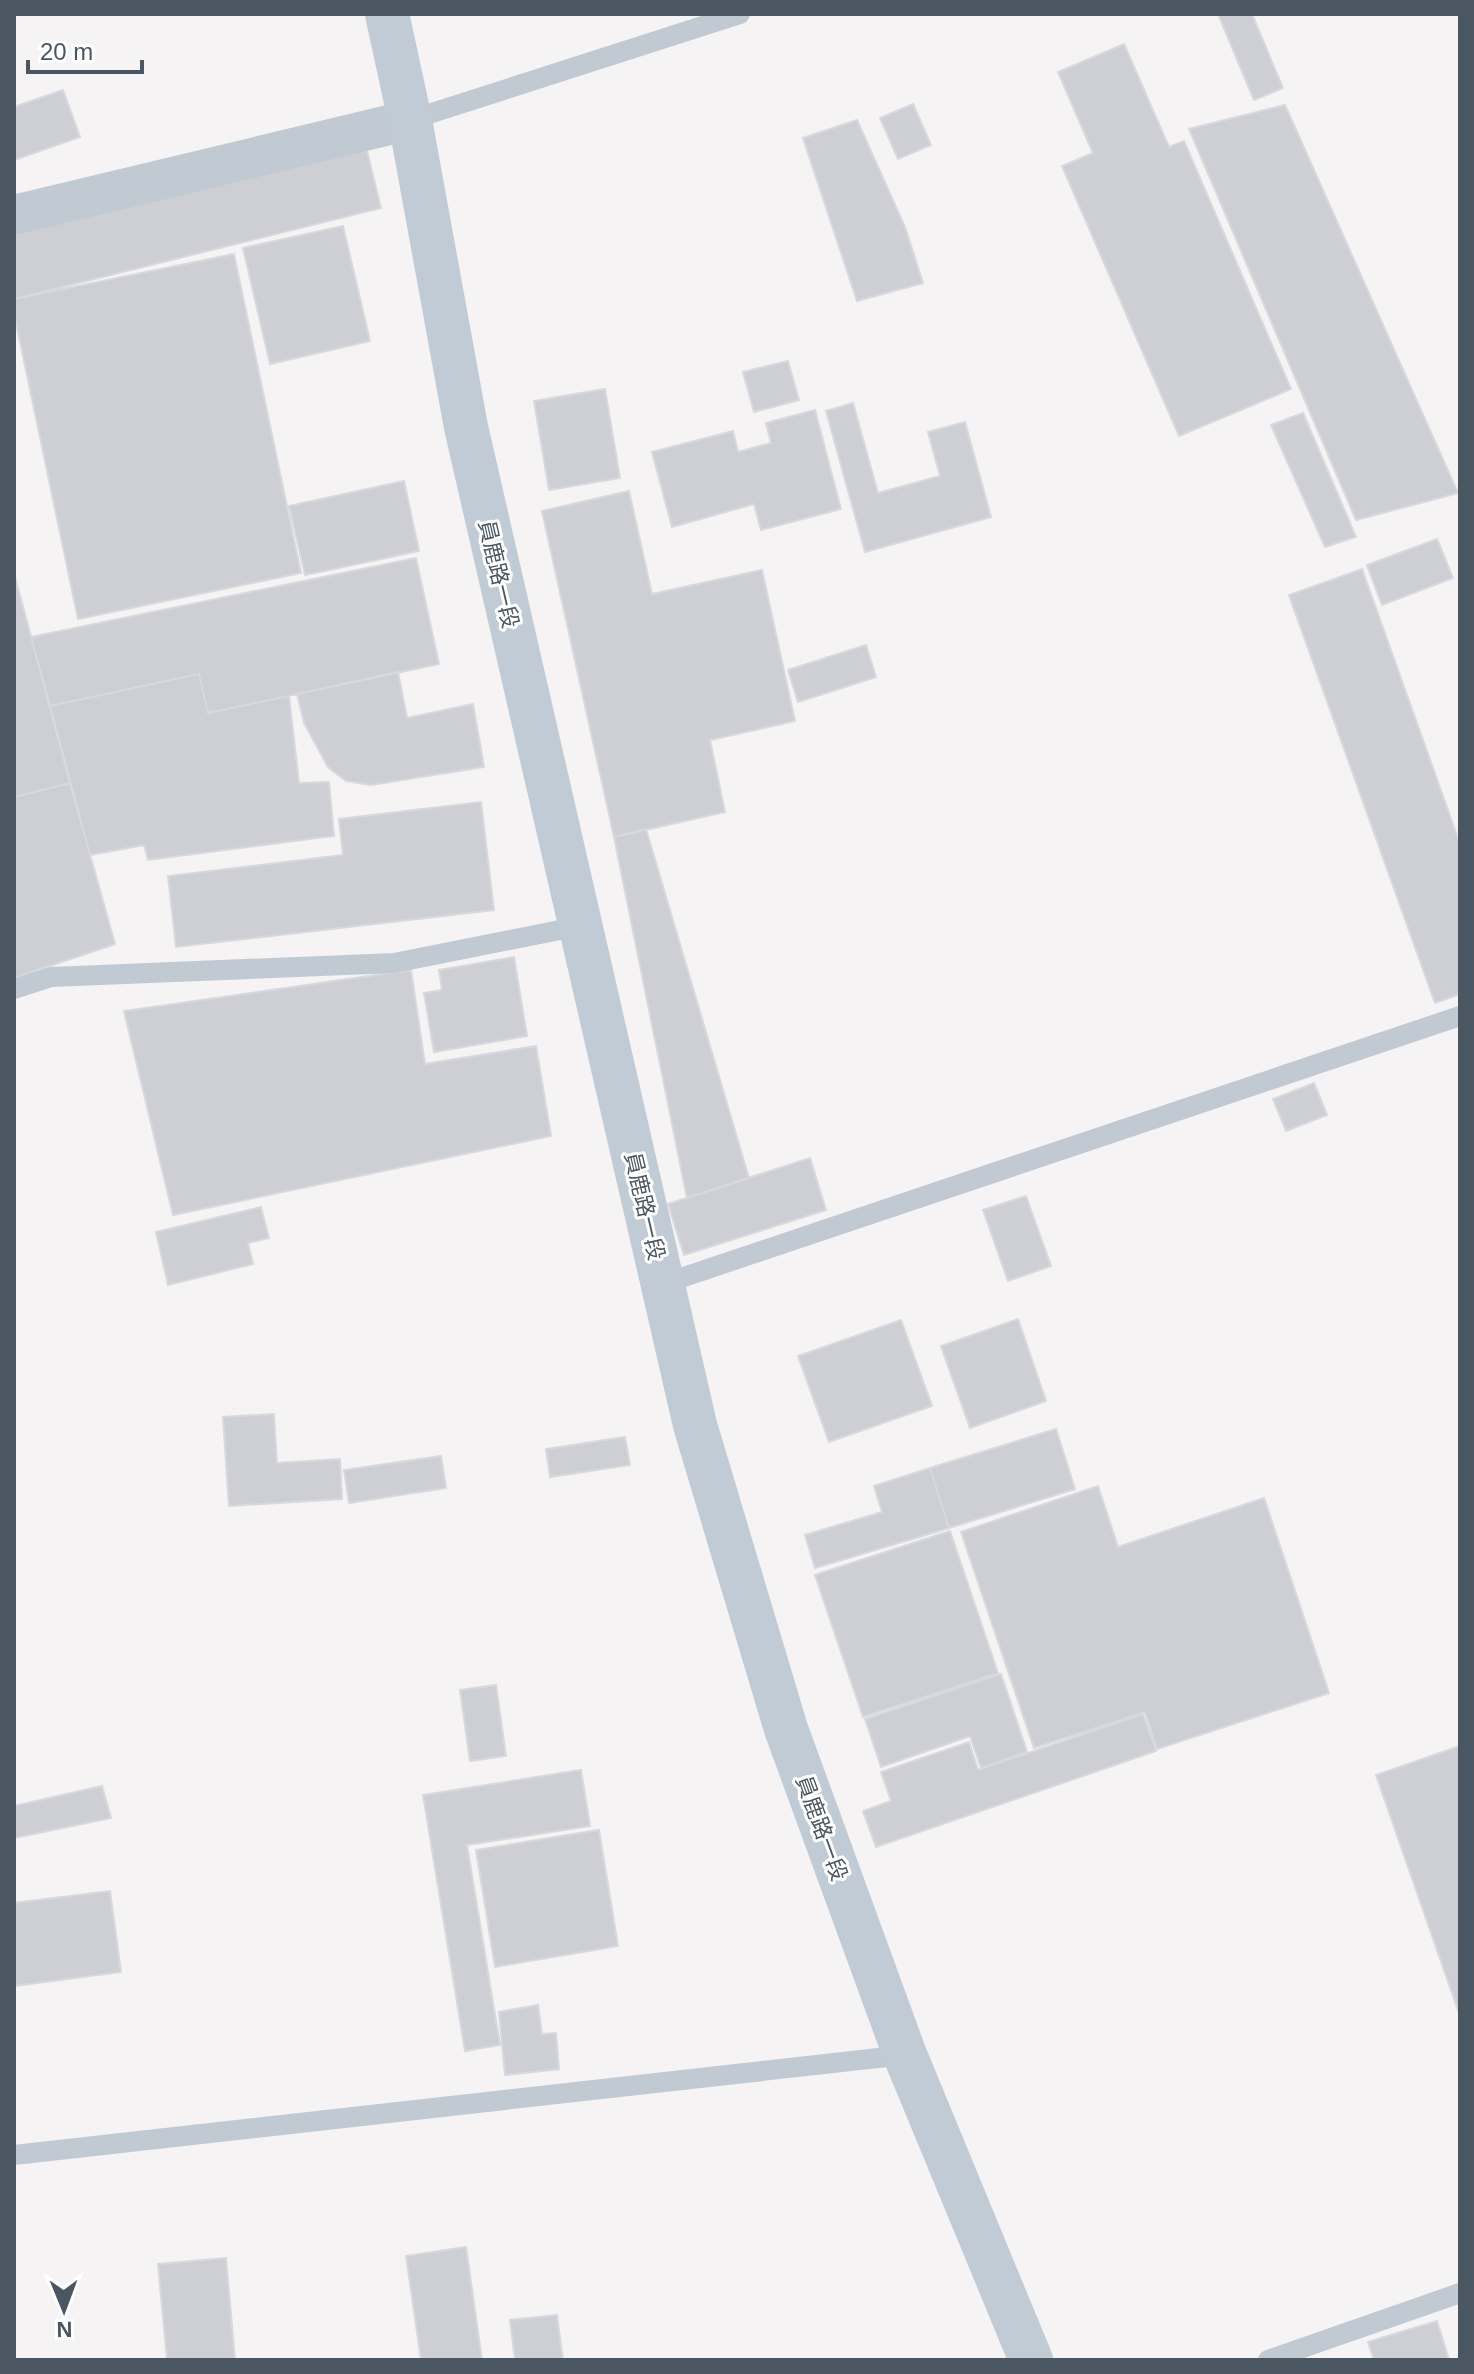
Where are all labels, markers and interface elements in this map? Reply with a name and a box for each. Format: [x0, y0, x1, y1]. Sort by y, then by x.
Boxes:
scale bar [28, 24, 142, 74]
text: 20 m [40, 38, 93, 65]
street label: 員鹿路一段 [474, 518, 523, 631]
street label: 員鹿路一段 [620, 1150, 669, 1263]
street label: 員鹿路一段 [791, 1772, 852, 1884]
north arrow [24, 2270, 104, 2350]
text: N [56, 2317, 73, 2342]

